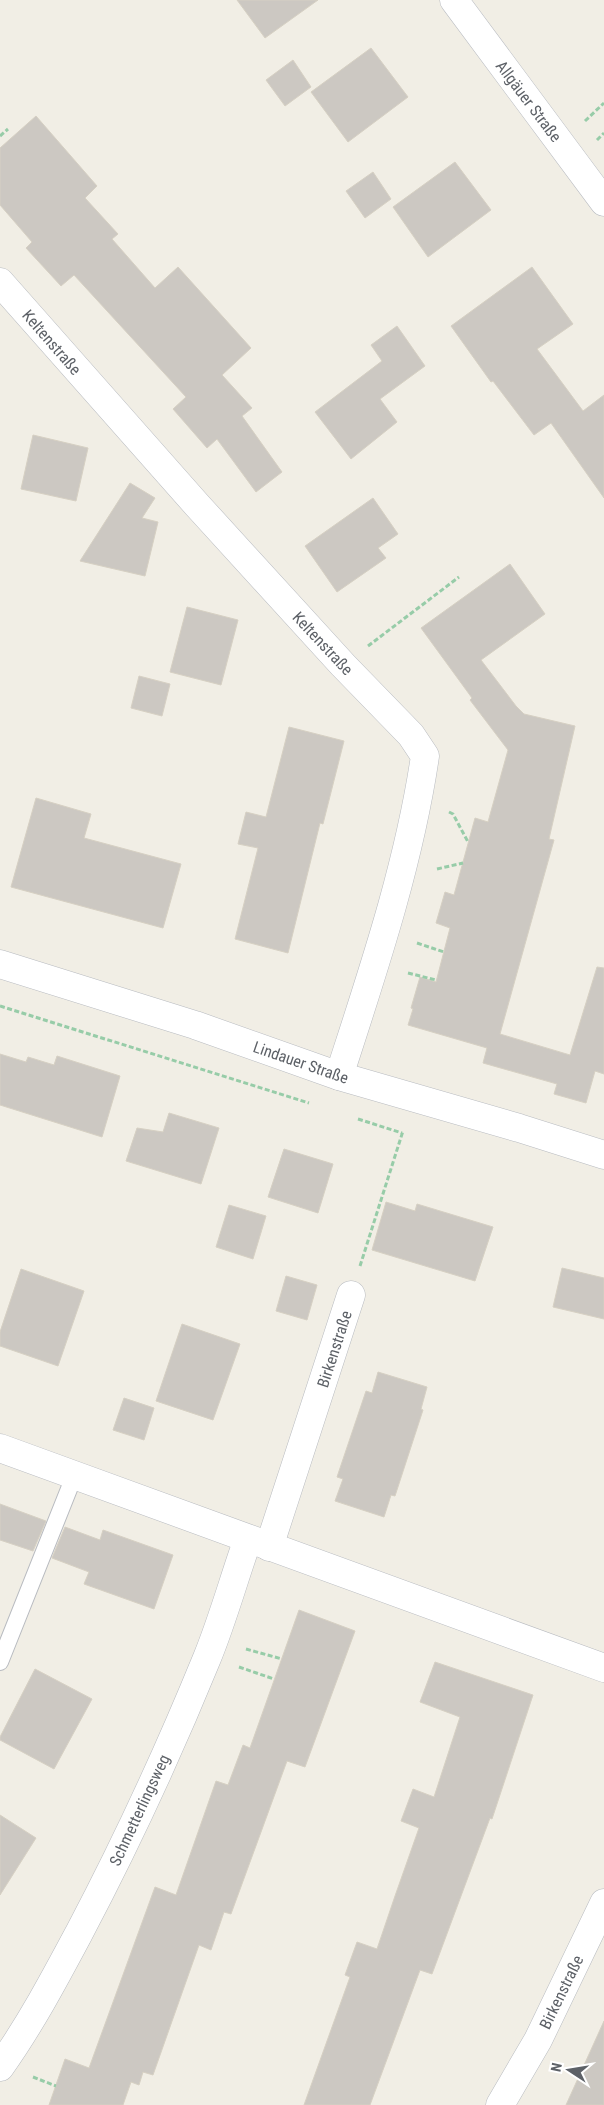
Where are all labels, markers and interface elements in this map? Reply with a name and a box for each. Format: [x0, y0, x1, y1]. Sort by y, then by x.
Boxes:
street label: Allgäuer Straße [492, 57, 565, 146]
street label: Keltenstraße [18, 306, 85, 379]
street label: Keltenstraße [288, 608, 357, 679]
street label: Lindauer Straße [251, 1037, 351, 1088]
street label: Birkenstraße [313, 1308, 356, 1390]
street label: Schmetterlingsweg [105, 1751, 174, 1869]
street label: Birkenstraße [535, 1952, 587, 2032]
north arrow [544, 2045, 594, 2095]
text: N [548, 2061, 565, 2073]

